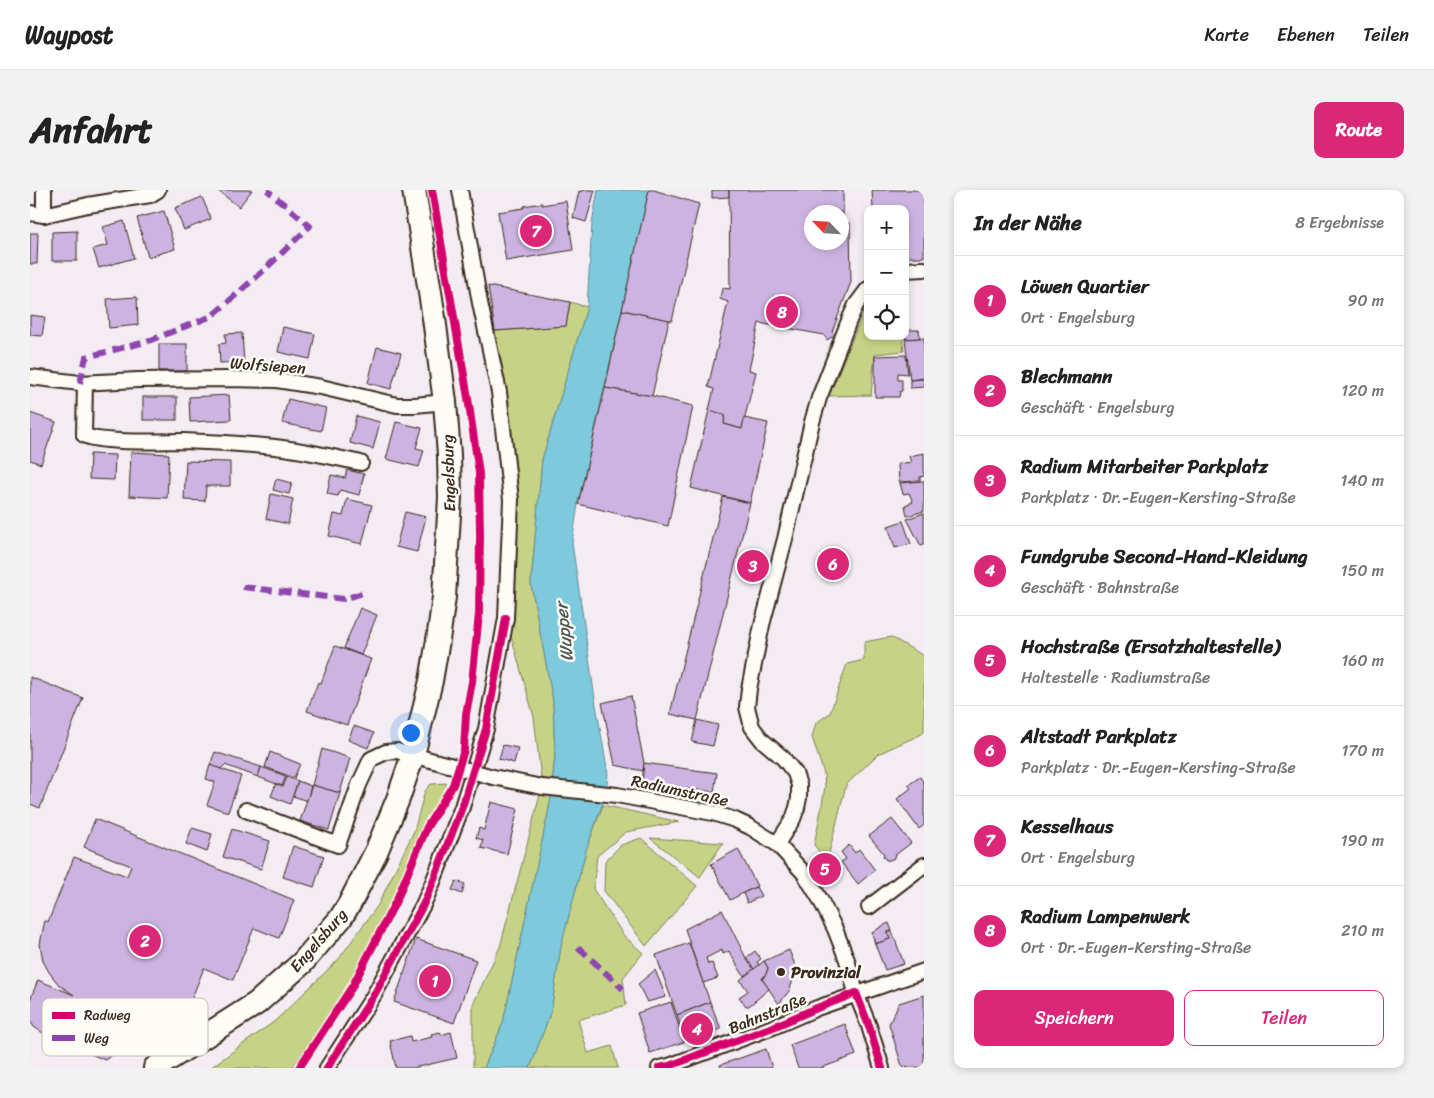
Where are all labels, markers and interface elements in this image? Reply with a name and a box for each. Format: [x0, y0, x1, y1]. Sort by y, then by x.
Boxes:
text: Waypost [25, 14, 113, 56]
text: Karte [1205, 19, 1249, 51]
text: Ebenen [1277, 19, 1335, 51]
text: Teilen [1363, 19, 1409, 51]
text: Anfahrt [30, 99, 153, 161]
button: Route [1314, 102, 1404, 158]
text: In der Nähe [974, 204, 1082, 242]
north arrow [804, 205, 849, 250]
map controls [864, 205, 909, 340]
button: + [864, 205, 909, 250]
text: 8 Ergebnisse [1295, 208, 1384, 237]
pin: 7 [520, 212, 552, 250]
button: − [864, 250, 909, 295]
text: Löwen Quartier [1021, 270, 1148, 303]
text: 1 [987, 286, 993, 315]
text: 90 m [1348, 286, 1384, 315]
pin: 8 [766, 293, 798, 331]
button: locate [864, 295, 909, 340]
text: Ort · Engelsburg [1021, 303, 1135, 332]
street label: Wolfsiepen [229, 348, 307, 383]
text: Blechmann [1021, 360, 1112, 393]
text: 2 [985, 376, 995, 405]
text: 120 m [1341, 376, 1384, 405]
text: Geschäft · Engelsburg [1021, 393, 1175, 422]
street label: Engelsburg [433, 434, 464, 512]
text: Radium Mitarbeiter Parkplatz [1021, 450, 1268, 483]
text: 3 [986, 466, 994, 495]
text: 140 m [1341, 466, 1384, 495]
text: Parkplatz · Dr.-Eugen-Kersting-Straße [1021, 483, 1296, 512]
text: Fundgrube Second-Hand-Kleidung [1021, 540, 1308, 573]
pin: 6 [817, 545, 849, 583]
pin: 3 [737, 547, 769, 585]
text: 4 [985, 556, 995, 585]
text: 150 m [1341, 556, 1384, 585]
text: Geschäft · Bahnstraße [1021, 573, 1179, 602]
water label: Wupper [545, 597, 583, 663]
text: Hochstraße (Ersatzhaltestelle) [1021, 630, 1280, 663]
text: 5 [985, 646, 995, 675]
text: 160 m [1341, 646, 1384, 675]
text: Haltestelle · Radiumstraße [1021, 663, 1210, 692]
your location [398, 720, 424, 746]
text: Altstadt Parkplatz [1021, 720, 1177, 753]
text: 6 [985, 736, 995, 765]
text: 170 m [1341, 736, 1384, 765]
text: Parkplatz · Dr.-Eugen-Kersting-Straße [1021, 753, 1296, 782]
street label: Radiumstraße [629, 766, 731, 815]
text: Kesselhaus [1021, 810, 1113, 843]
text: 7 [985, 826, 995, 855]
text: 190 m [1341, 826, 1384, 855]
text: Ort · Engelsburg [1021, 843, 1135, 872]
pin: 5 [809, 850, 841, 888]
text: Radium Lampenwerk [1021, 900, 1190, 933]
street label: Engelsburg [282, 902, 355, 979]
text: 8 [985, 916, 995, 945]
text: 210 m [1341, 916, 1384, 945]
pin: 2 [129, 922, 161, 960]
text: Ort · Dr.-Eugen-Kersting-Straße [1021, 933, 1251, 962]
place label: Provinzial [791, 958, 862, 987]
pin: 1 [419, 962, 451, 1000]
marker: Provinzial [775, 966, 787, 978]
street label: Bahnstraße [724, 985, 811, 1042]
button: Speichern [974, 990, 1174, 1046]
button: Teilen [1184, 990, 1384, 1046]
legend [42, 998, 208, 1056]
text: Radweg [84, 1003, 131, 1028]
pin: 4 [681, 1010, 713, 1048]
text: Weg [84, 1026, 109, 1051]

